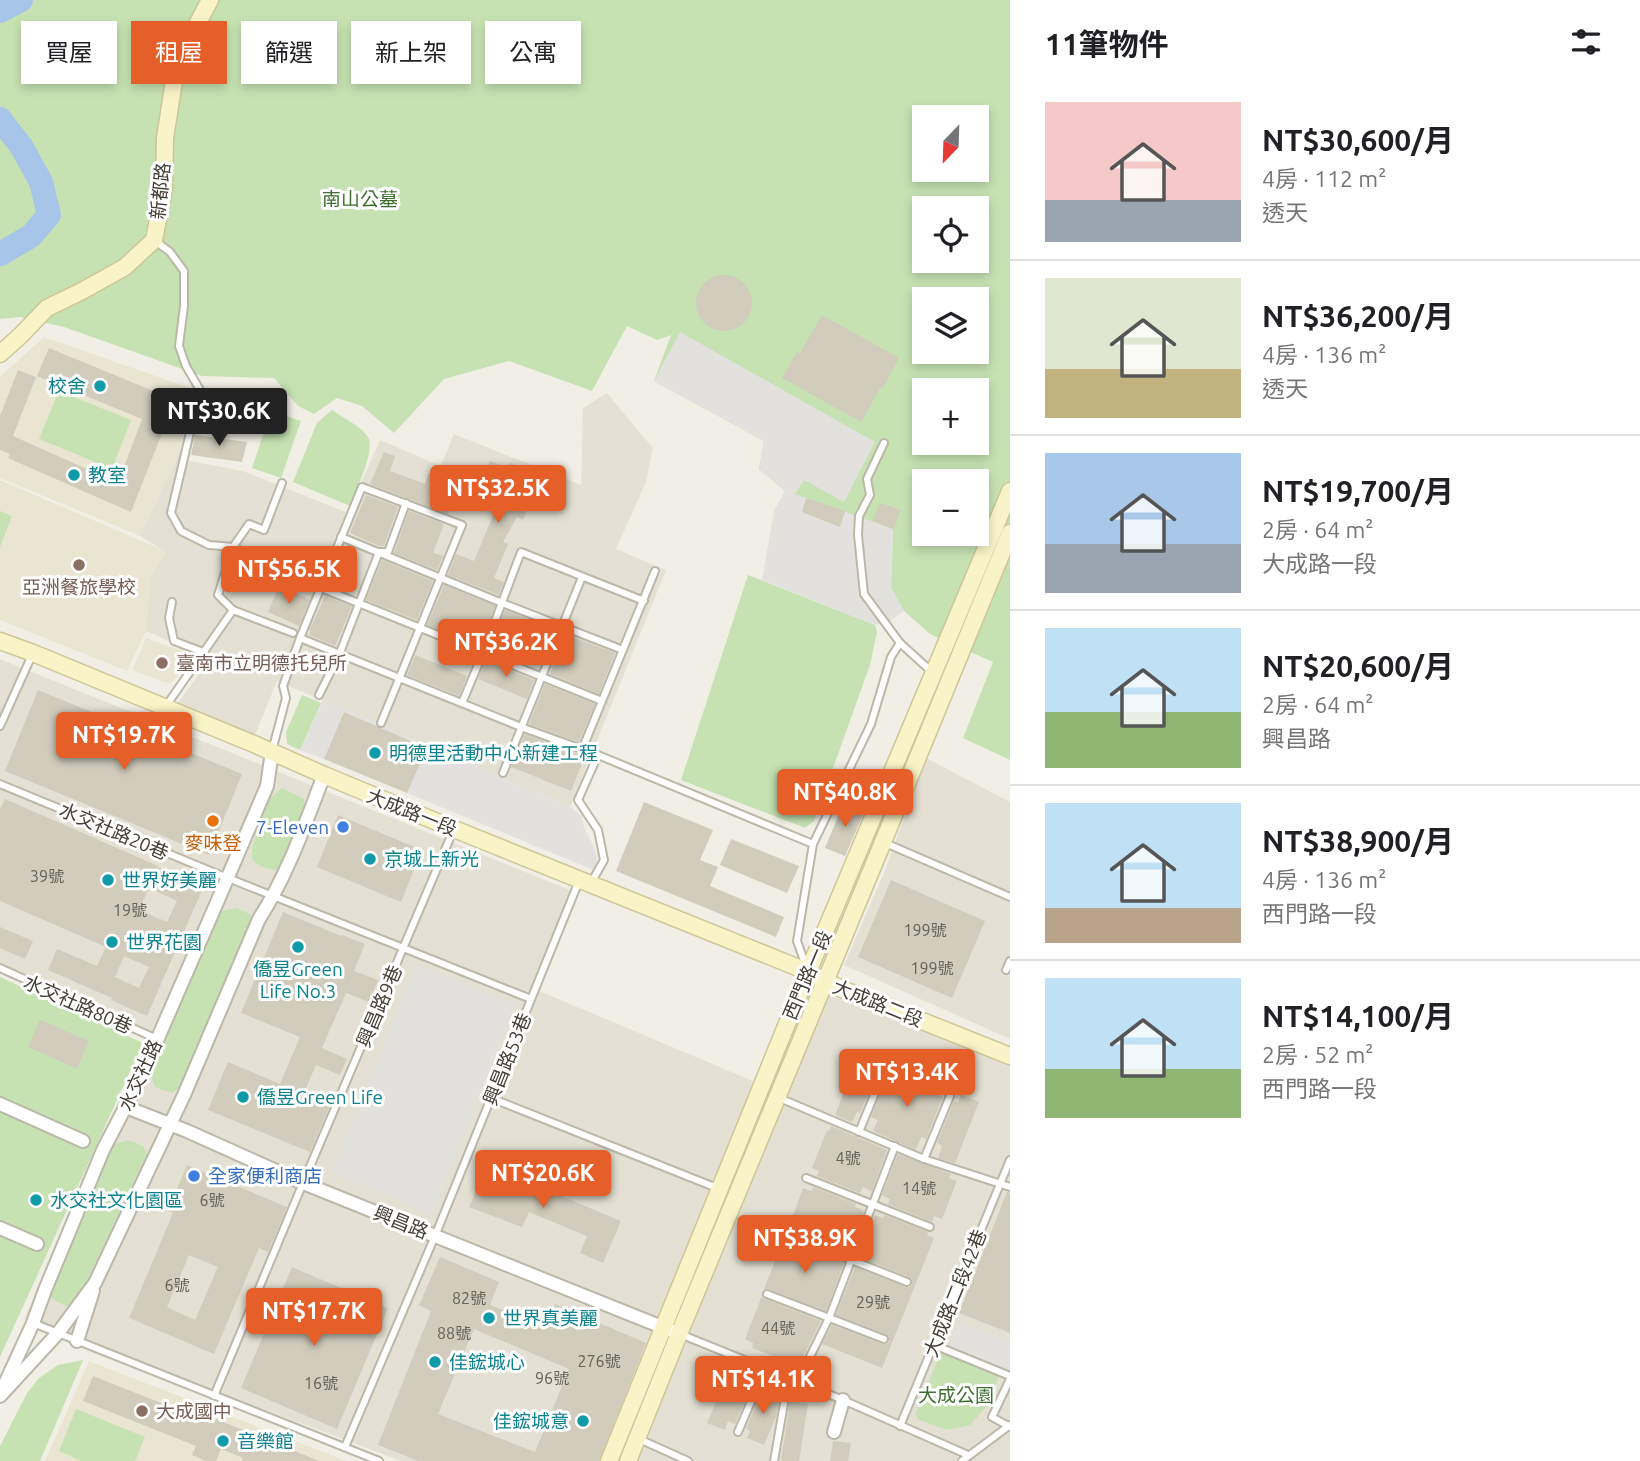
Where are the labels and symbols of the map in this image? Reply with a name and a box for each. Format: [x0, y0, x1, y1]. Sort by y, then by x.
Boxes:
north arrow [912, 105, 989, 182]
street label: 新都路 [146, 161, 174, 221]
park label: 南山公墓 [322, 188, 398, 210]
place label: 校舍 [48, 375, 86, 397]
marker: 校舍 [92, 378, 108, 394]
pin: NT$30.6K [147, 388, 291, 448]
place label: 教室 [88, 464, 126, 486]
pin: NT$32.5K [426, 466, 570, 525]
marker: 教室 [66, 467, 82, 483]
pin: NT$56.5K [217, 546, 361, 606]
marker: 亞洲餐旅學校 [71, 557, 87, 573]
place label: 亞洲餐旅學校 [22, 576, 136, 598]
pin: NT$36.2K [434, 620, 578, 679]
place label: 臺南市立明德托兒所 [176, 652, 347, 674]
marker: 臺南市立明德托兒所 [154, 655, 170, 671]
pin: NT$19.7K [52, 712, 196, 772]
place label: 明德里活動中心新建工程 [389, 742, 598, 764]
marker: 明德里活動中心新建工程 [367, 745, 383, 761]
pin: NT$40.8K [773, 770, 917, 829]
street label: 大成路一段 [364, 784, 460, 840]
street label: 水交社路20巷 [56, 798, 172, 864]
marker: 麥味登 [205, 813, 221, 829]
place label: 7-Eleven [256, 816, 329, 838]
marker: 7-Eleven [335, 819, 351, 835]
place label: 麥味登 [184, 832, 242, 854]
place label: 京城上新光 [384, 848, 479, 870]
marker: 京城上新光 [362, 851, 378, 867]
house number: 39號 [30, 867, 64, 885]
place label: 世界好美麗 [122, 869, 217, 891]
marker: 世界好美麗 [100, 872, 116, 888]
house number: 19號 [113, 901, 147, 919]
house number: 199號 [903, 921, 947, 939]
street label: 西門路一段 [778, 927, 836, 1023]
place label: 世界花園 [126, 931, 202, 953]
marker: 世界花園 [104, 934, 120, 950]
marker: 僑昱Green Life No.3 [290, 939, 306, 955]
place label: 僑昱Green Life No.3 [253, 958, 343, 1002]
house number: 199號 [910, 959, 954, 977]
street label: 興昌路9巷 [352, 962, 406, 1050]
street label: 水交社路80巷 [20, 970, 136, 1038]
street label: 大成路二段 [830, 975, 926, 1031]
street label: 興昌路53巷 [479, 1010, 535, 1108]
street label: 水交社路 [114, 1036, 166, 1114]
pin: NT$13.4K [835, 1050, 979, 1109]
place label: 僑昱Green Life [257, 1086, 383, 1108]
marker: 僑昱Green Life [235, 1089, 251, 1105]
house number: 4號 [835, 1149, 861, 1167]
pin: NT$20.6K [471, 1150, 615, 1210]
place label: 全家便利商店 [208, 1165, 322, 1187]
marker: 全家便利商店 [186, 1168, 202, 1184]
house number: 14號 [902, 1179, 936, 1197]
place label: 水交社文化園區 [50, 1189, 183, 1211]
house number: 6號 [199, 1191, 225, 1209]
marker: 水交社文化園區 [28, 1192, 44, 1208]
street label: 興昌路 [370, 1201, 432, 1243]
pin: NT$38.9K [733, 1216, 877, 1275]
street label: 大成路二段42巷 [919, 1226, 991, 1360]
house number: 6號 [164, 1276, 190, 1294]
pin: NT$17.7K [242, 1288, 386, 1348]
house number: 82號 [452, 1289, 486, 1307]
house number: 29號 [856, 1293, 890, 1311]
place label: 世界真美麗 [503, 1307, 598, 1329]
marker: 世界真美麗 [481, 1310, 497, 1326]
house number: 44號 [761, 1319, 795, 1337]
house number: 88號 [437, 1324, 471, 1342]
place label: 佳鋐城心 [449, 1351, 525, 1373]
house number: 276號 [577, 1352, 621, 1370]
marker: 佳鋐城心 [427, 1354, 443, 1370]
pin: NT$14.1K [691, 1356, 835, 1416]
house number: 96號 [535, 1369, 569, 1387]
house number: 16號 [304, 1374, 338, 1392]
park label: 大成公園 [918, 1384, 994, 1406]
place label: 大成國中 [156, 1400, 232, 1422]
marker: 大成國中 [134, 1403, 150, 1419]
place label: 佳鋐城意 [493, 1410, 569, 1432]
marker: 佳鋐城意 [575, 1413, 591, 1429]
place label: 音樂館 [237, 1430, 294, 1452]
marker: 音樂館 [215, 1433, 231, 1449]

